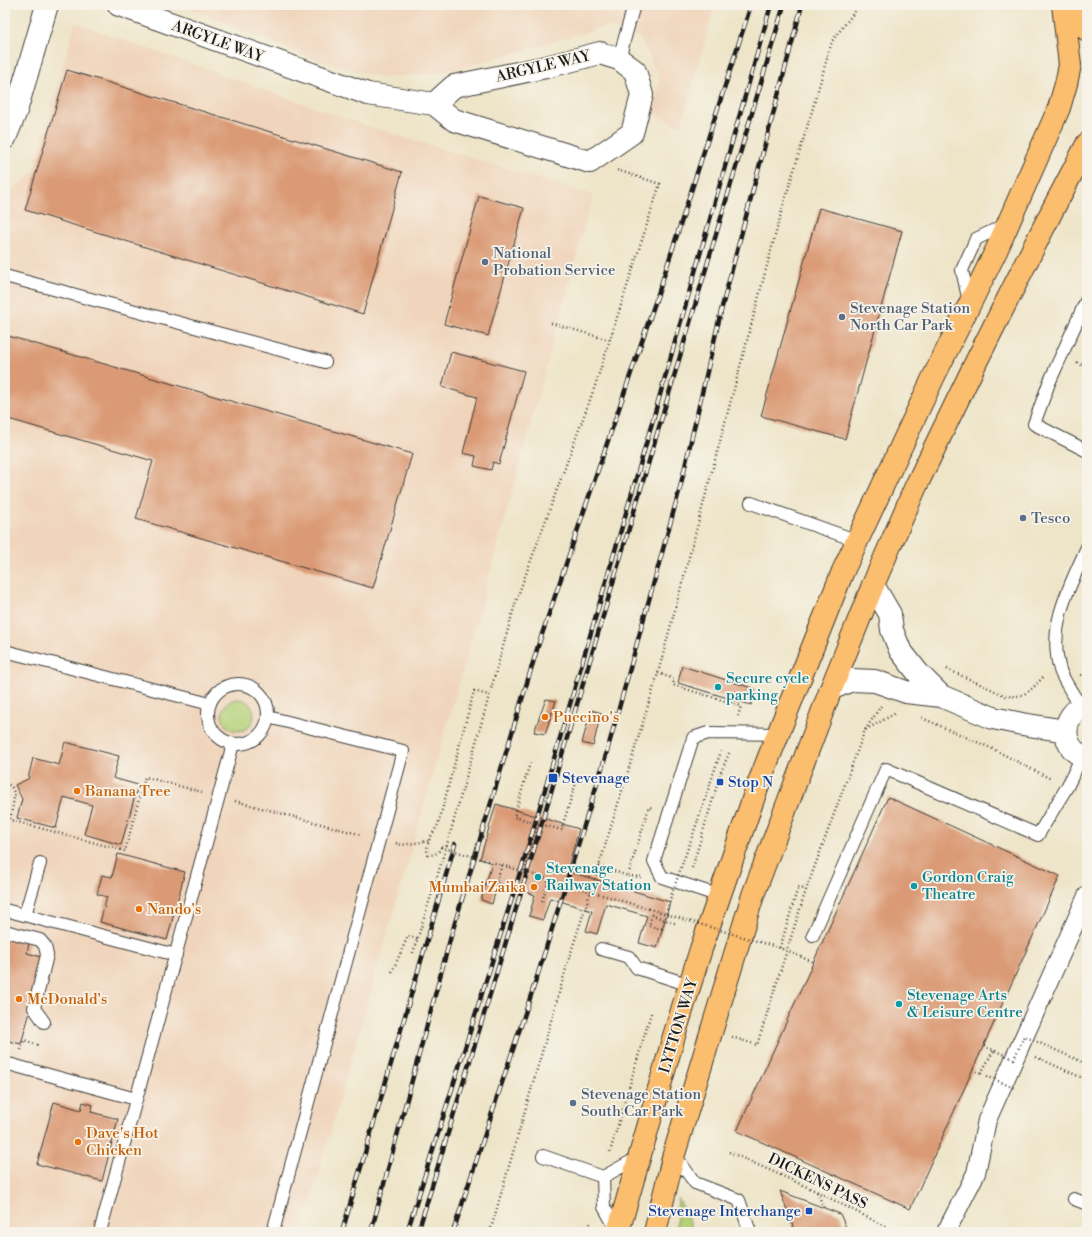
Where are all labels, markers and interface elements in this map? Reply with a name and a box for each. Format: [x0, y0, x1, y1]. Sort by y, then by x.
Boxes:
street label: ARGYLE WAY [168, 16, 267, 67]
street label: ARGYLE WAY [493, 46, 593, 87]
place label: National Probation Service [493, 244, 616, 280]
marker: National Probation Service [480, 257, 490, 267]
place label: Stevenage Station North Car Park [850, 299, 970, 335]
marker: Stevenage Station North Car Park [837, 312, 847, 322]
place label: Tesco [1031, 509, 1070, 528]
marker: Tesco [1018, 513, 1028, 523]
place label: Secure cycle parking [726, 669, 809, 705]
marker: Secure cycle parking [713, 682, 723, 692]
place label: Puccino's [553, 708, 619, 727]
marker: Puccino's [540, 712, 550, 722]
place label: Stevenage [562, 769, 630, 788]
marker: Stevenage [547, 772, 559, 784]
place label: Stop N [728, 773, 773, 792]
marker: Stop N [715, 777, 725, 787]
place label: Banana Tree [84, 782, 171, 801]
marker: Banana Tree [72, 786, 82, 796]
place label: Stevenage Railway Station [546, 859, 651, 895]
place label: Gordon Craig Theatre [922, 868, 1014, 904]
marker: Stevenage Railway Station [533, 872, 543, 882]
place label: Mumbai Zaika [429, 878, 526, 897]
marker: Gordon Craig Theatre [909, 881, 919, 891]
marker: Mumbai Zaika [529, 882, 539, 892]
place label: Nando's [147, 900, 201, 919]
marker: Nando's [134, 904, 144, 914]
street label: LYTTON WAY [655, 975, 702, 1076]
place label: Stevenage Arts & Leisure Centre [907, 986, 1023, 1022]
place label: McDonald's [27, 990, 107, 1009]
marker: McDonald's [14, 994, 24, 1004]
marker: Stevenage Arts & Leisure Centre [894, 999, 904, 1009]
place label: Stevenage Station South Car Park [581, 1085, 701, 1121]
marker: Stevenage Station South Car Park [568, 1098, 578, 1108]
place label: Dave's Hot Chicken [86, 1124, 159, 1160]
marker: Dave's Hot Chicken [73, 1137, 83, 1147]
street label: DICKENS PASS [765, 1149, 871, 1214]
place label: Stevenage Interchange [648, 1202, 801, 1221]
marker: Stevenage Interchange [804, 1206, 814, 1216]

